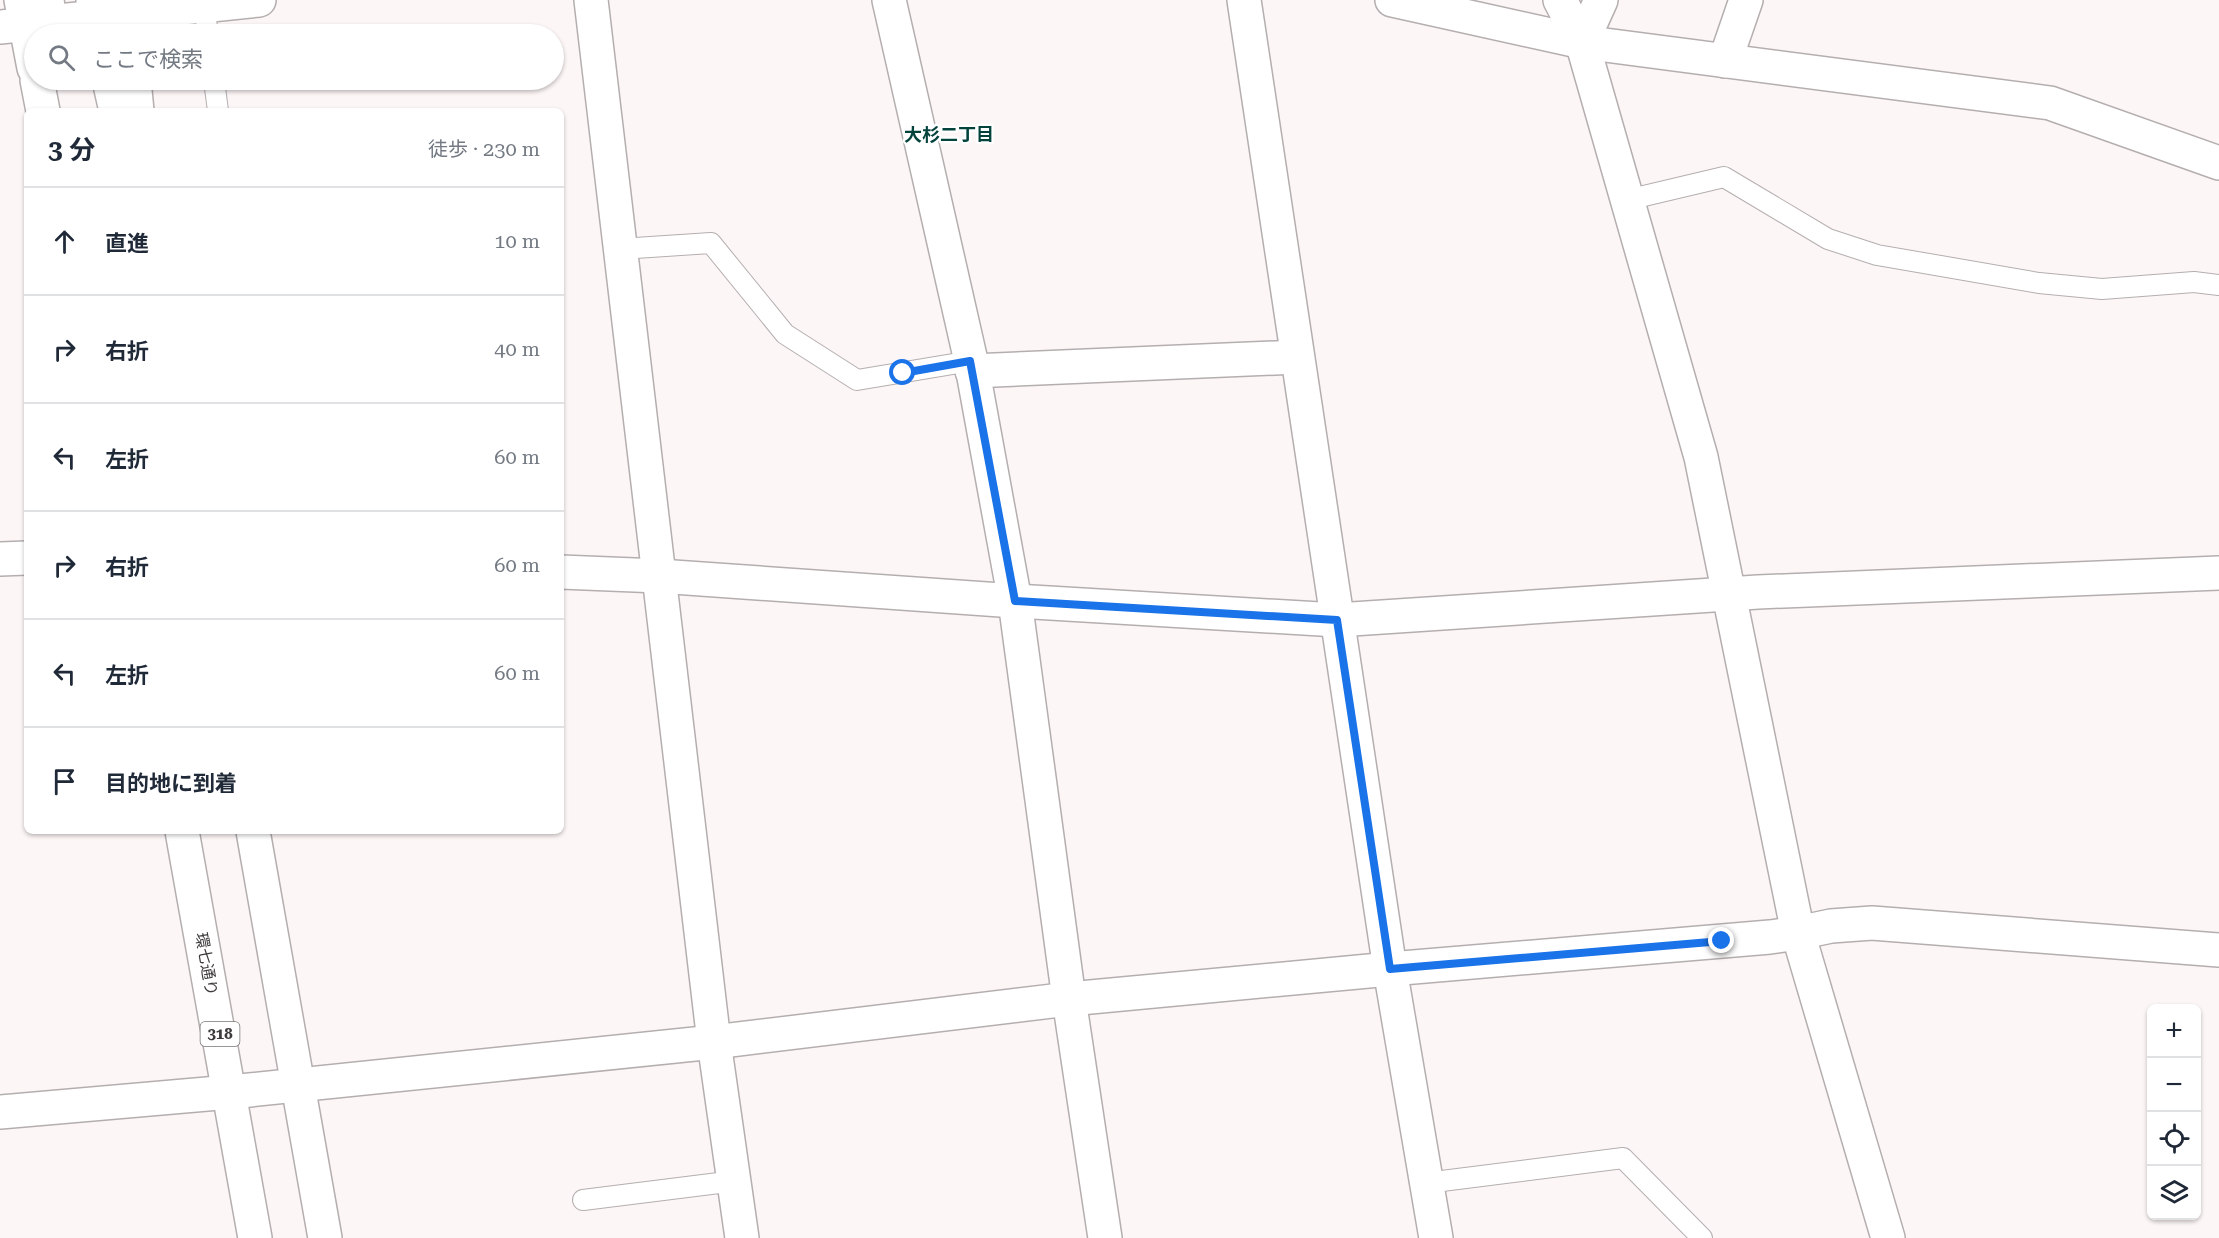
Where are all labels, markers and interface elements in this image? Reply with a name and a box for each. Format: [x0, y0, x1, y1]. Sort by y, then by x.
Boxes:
search box [24, 24, 564, 90]
icon: search [45, 41, 78, 74]
text: ここで検索 [93, 47, 203, 72]
district label: 大杉二丁目 [904, 124, 994, 145]
text: 3 分 [48, 135, 95, 165]
text: 徒歩 · 230 m [428, 137, 540, 161]
icon: ahead [48, 225, 81, 258]
text: 10 m [494, 229, 540, 253]
text: 直進 [105, 231, 149, 256]
icon: right [48, 333, 81, 366]
text: 40 m [494, 337, 540, 361]
text: 右折 [105, 339, 149, 364]
route start [889, 359, 915, 385]
icon: left [48, 441, 81, 474]
text: 60 m [494, 445, 540, 469]
text: 左折 [105, 447, 149, 472]
icon: right [48, 549, 81, 582]
text: 60 m [494, 553, 540, 577]
text: 右折 [105, 555, 149, 580]
icon: left [48, 657, 81, 690]
text: 60 m [494, 661, 540, 685]
text: 左折 [105, 663, 149, 688]
icon: arrive [48, 765, 81, 798]
text: 目的地に到着 [105, 771, 237, 796]
route end [1708, 927, 1734, 953]
street label: 環七通り [192, 931, 221, 997]
map controls [2147, 1004, 2201, 1220]
button: + [2147, 1004, 2201, 1058]
road number: 318 [200, 1022, 240, 1046]
button: − [2147, 1058, 2201, 1112]
button: locate [2147, 1112, 2201, 1166]
button: layers [2147, 1166, 2201, 1220]

